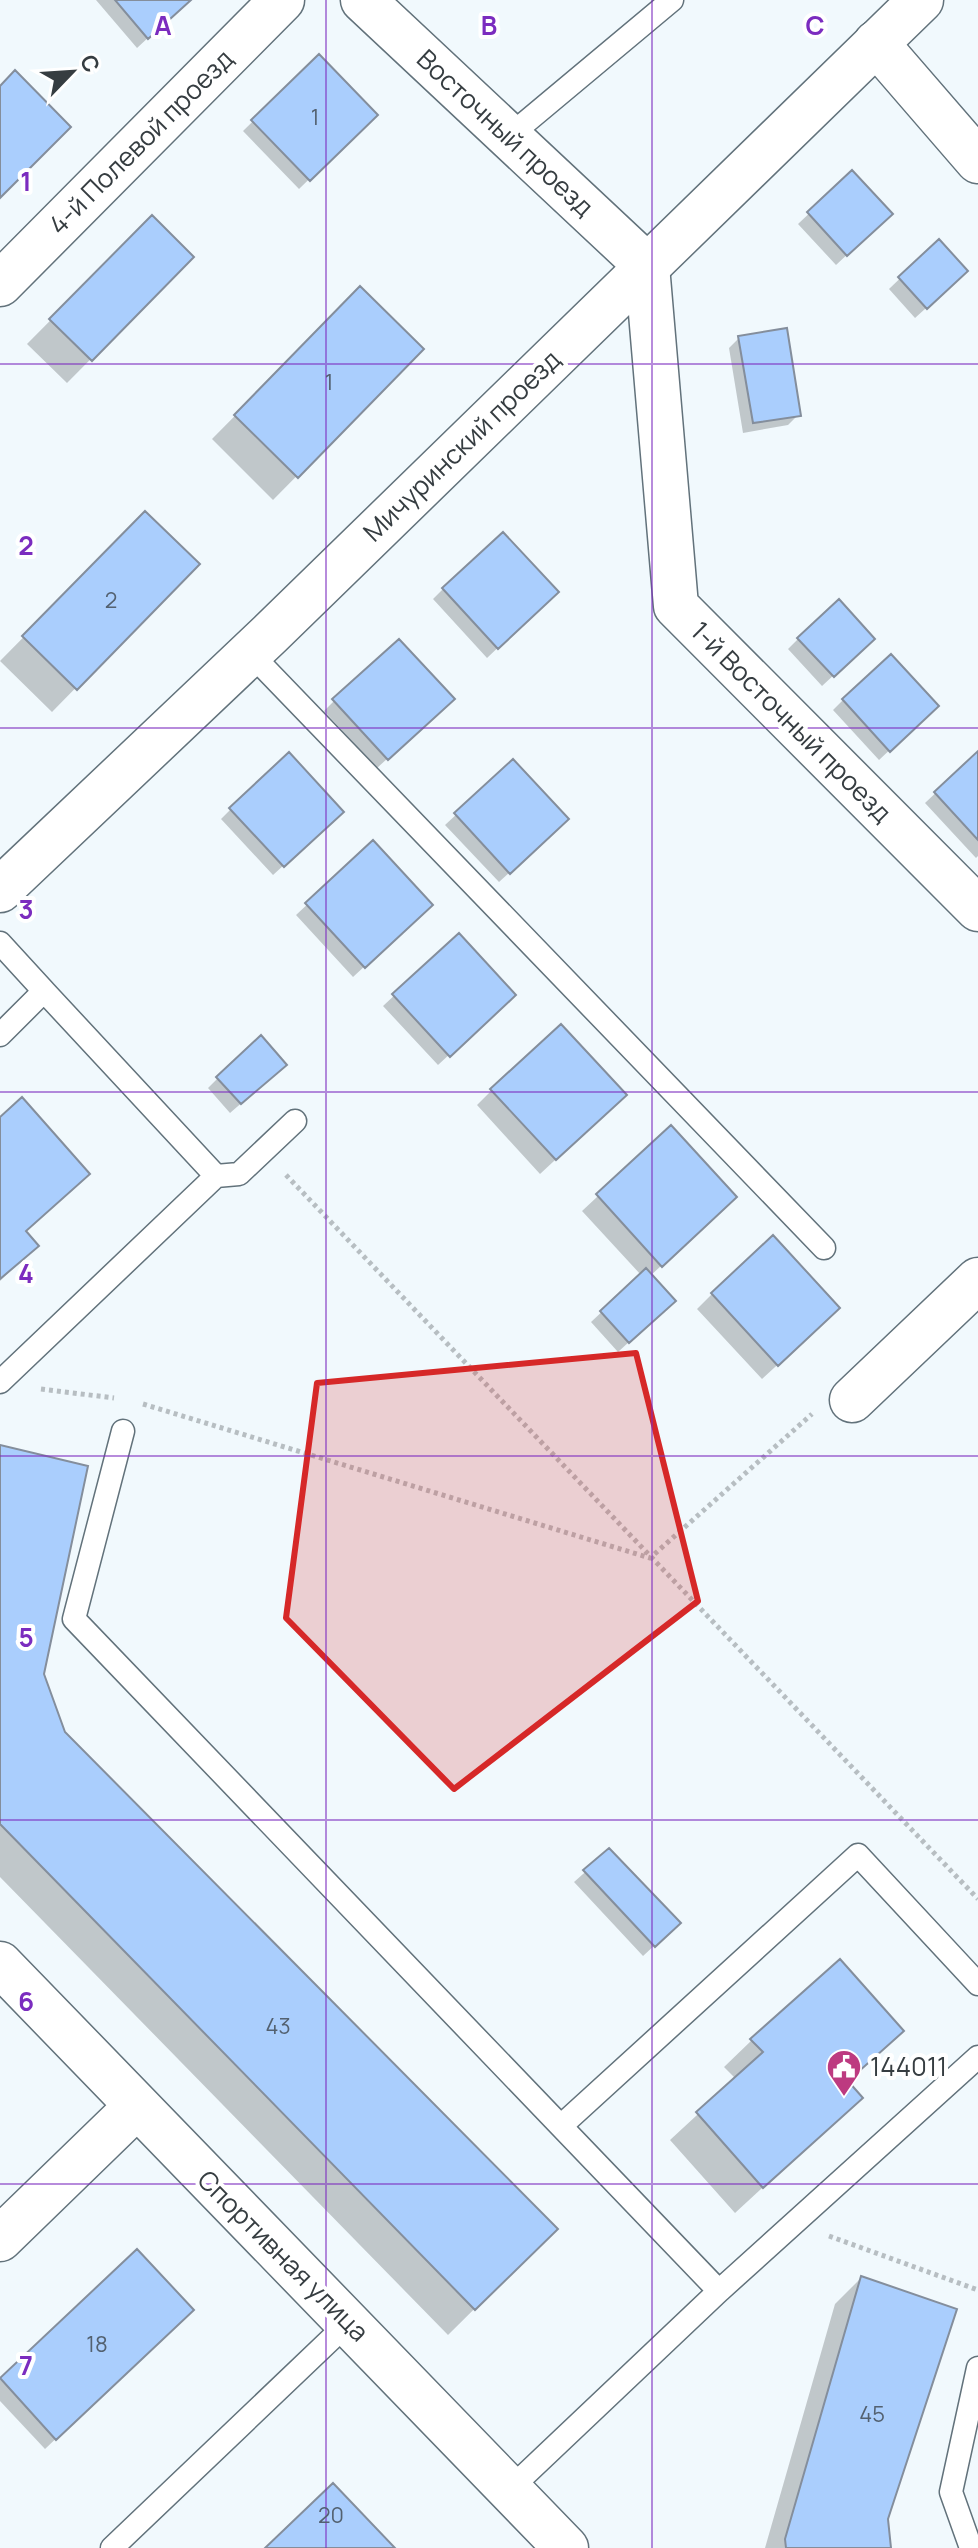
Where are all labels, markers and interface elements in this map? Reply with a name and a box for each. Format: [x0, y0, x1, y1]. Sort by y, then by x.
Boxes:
text: A [154, 7, 172, 43]
text: B [481, 7, 497, 43]
text: C [805, 7, 825, 43]
north arrow [32, 32, 112, 112]
street label: 4-й Полевой проезд [40, 41, 241, 242]
street label: Восточный проезд [409, 41, 602, 224]
text: С [73, 50, 107, 77]
house number: 1 [311, 102, 319, 132]
text: 1 [20, 163, 32, 199]
street label: Мичуринский проезд [355, 342, 568, 549]
house number: 1 [325, 367, 333, 397]
text: 2 [18, 527, 34, 563]
house number: 2 [105, 585, 117, 615]
street label: 1-й Восточный проезд [683, 613, 900, 830]
text: 3 [18, 891, 34, 927]
text: 4 [18, 1255, 34, 1291]
text: 5 [18, 1619, 34, 1655]
text: 6 [18, 1983, 34, 2019]
house number: 43 [265, 2011, 291, 2041]
public building icon: 144011 [825, 2048, 863, 2098]
place label: 144011 [870, 2048, 947, 2084]
street label: Спортивная улица [190, 2162, 377, 2349]
house number: 18 [86, 2329, 108, 2359]
text: 7 [19, 2347, 33, 2383]
house number: 45 [859, 2399, 885, 2429]
house number: 20 [318, 2500, 344, 2530]

